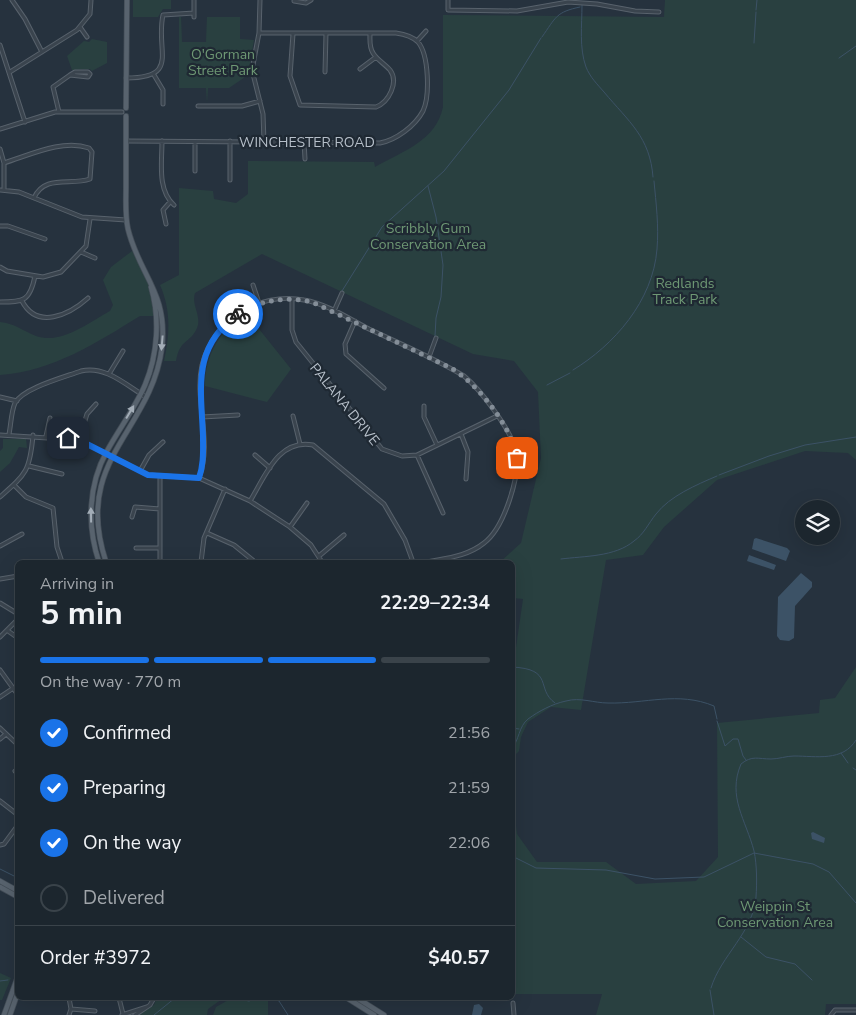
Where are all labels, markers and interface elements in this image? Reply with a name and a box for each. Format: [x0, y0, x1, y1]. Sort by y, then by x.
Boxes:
park label: O'Gorman Street Park [188, 45, 259, 80]
street label: WINCHESTER ROAD [239, 133, 375, 152]
park label: Scribbly Gum Conservation Area [370, 219, 486, 254]
park label: Redlands Track Park [653, 274, 718, 309]
courier [213, 289, 263, 339]
icon: bike [224, 300, 252, 328]
one-way arrow [158, 336, 166, 352]
street label: PALANA DRIVE [305, 359, 384, 450]
one-way arrow [125, 405, 134, 418]
pin [47, 417, 89, 459]
icon: home [54, 424, 82, 452]
pin [496, 437, 538, 479]
icon: bag [503, 444, 531, 472]
map controls [795, 500, 840, 545]
button: layers [795, 500, 840, 545]
one-way arrow [87, 506, 95, 522]
text: Arriving in [40, 573, 114, 595]
text: 22:29–22:34 [380, 590, 490, 616]
text: 5 min [40, 592, 123, 635]
text: On the way · 770 m [40, 671, 181, 693]
icon: check [40, 719, 68, 747]
text: Confirmed [83, 720, 171, 746]
text: 21:56 [448, 722, 490, 744]
icon: check [40, 774, 68, 802]
text: Preparing [83, 775, 166, 801]
text: 21:59 [448, 777, 490, 799]
icon: check [40, 829, 68, 857]
text: On the way [83, 830, 181, 856]
text: 22:06 [448, 832, 490, 854]
text: Delivered [83, 885, 165, 911]
park label: Weippin St Conservation Area [717, 897, 833, 932]
text: Order #3972 [40, 945, 151, 971]
text: $40.57 [428, 945, 490, 971]

